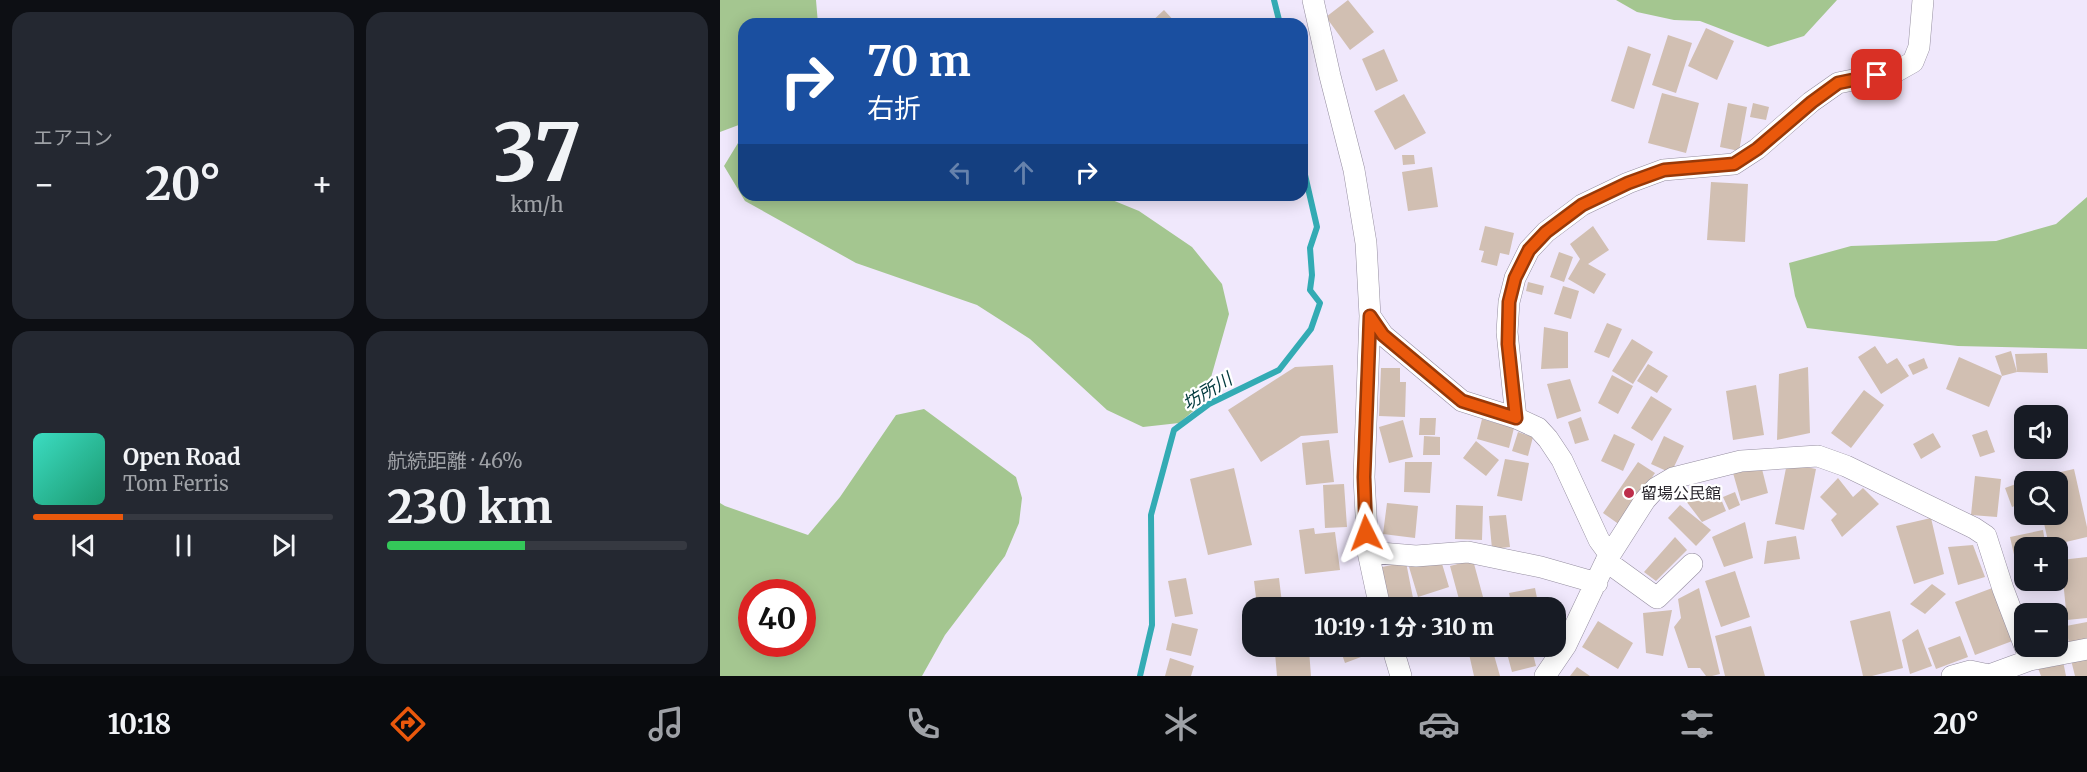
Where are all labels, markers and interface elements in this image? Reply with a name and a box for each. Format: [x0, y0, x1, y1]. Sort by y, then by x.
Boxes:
text: 70 m [867, 35, 971, 87]
icon: right [768, 42, 846, 120]
pin [1851, 49, 1902, 100]
icon: arrive [1860, 58, 1893, 91]
text: 右折 [867, 91, 921, 125]
text: 37 [493, 104, 581, 202]
text: エアコン [33, 125, 113, 150]
text: 20° [145, 156, 221, 212]
icon: left [944, 156, 977, 189]
icon: ahead [1007, 156, 1040, 189]
icon: right [1070, 156, 1103, 189]
text: − [33, 164, 55, 205]
text: + [311, 164, 333, 205]
text: km/h [511, 192, 563, 217]
water label: 坊所川 [1178, 366, 1238, 415]
map controls [2014, 405, 2068, 657]
button: sound [2014, 405, 2068, 459]
text: Open Road [123, 443, 241, 471]
text: 航続距離 · 46% [387, 448, 523, 473]
text: Tom Ferris [123, 471, 229, 496]
button: search [2014, 471, 2068, 525]
text: 230 km [387, 479, 553, 535]
place label: 留場公民館 [1641, 483, 1721, 503]
marker: 留場公民館 [1622, 486, 1636, 500]
position arrow [1334, 501, 1398, 565]
icon: previous [67, 529, 100, 562]
icon: pause [167, 529, 200, 562]
icon: next [267, 529, 300, 562]
button: + [2014, 537, 2068, 591]
speed limit sign: 40 [738, 579, 816, 657]
button: − [2014, 603, 2068, 657]
text: 10:19 · 1 分 · 310 m [1314, 613, 1494, 641]
icon: directions [387, 703, 429, 745]
icon: music [645, 703, 687, 745]
icon: phone [902, 703, 944, 745]
icon: climate [1160, 703, 1202, 745]
icon: car [1418, 703, 1460, 745]
icon: filters [1676, 703, 1718, 745]
text: 10:18 [108, 707, 171, 741]
text: 20° [1933, 707, 1979, 741]

